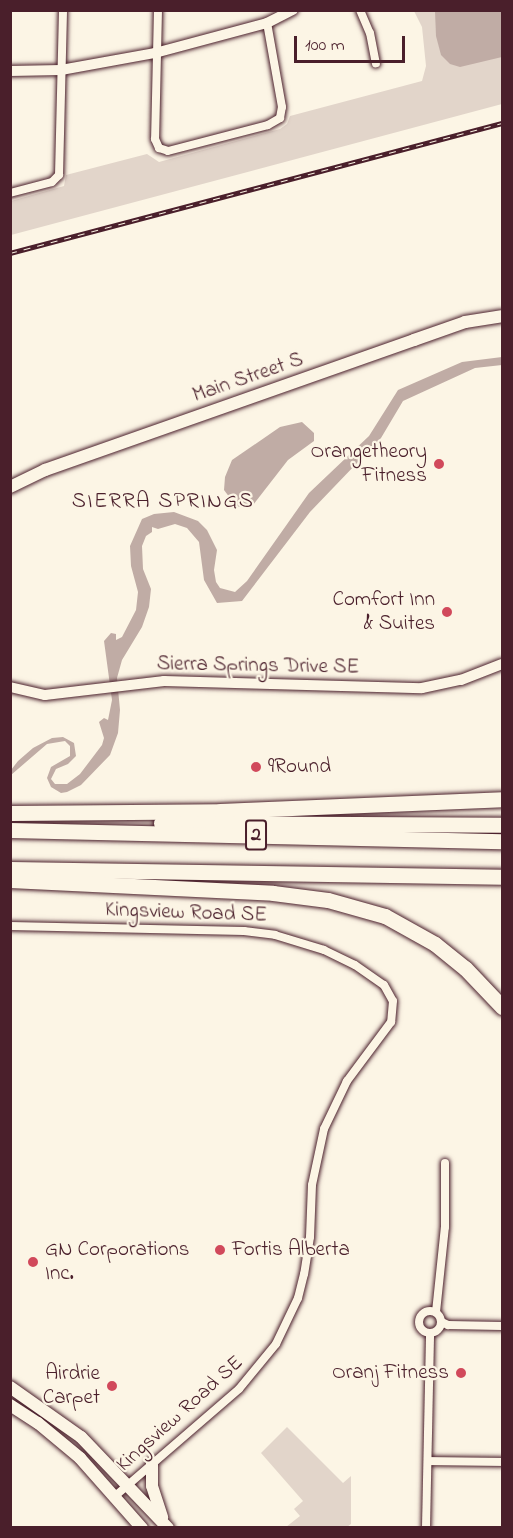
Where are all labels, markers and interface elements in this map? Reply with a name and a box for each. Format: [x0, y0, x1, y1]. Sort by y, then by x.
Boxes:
scale bar [297, 24, 408, 62]
text: 100 m [305, 33, 345, 59]
street label: Main Street S [189, 347, 307, 409]
place label: Orangetheory Fitness [311, 439, 427, 489]
marker: Orangetheory Fitness [432, 457, 446, 471]
district label: SIERRA SPRINGS [72, 490, 254, 516]
place label: Comfort Inn & Suites [332, 587, 435, 637]
marker: Comfort Inn & Suites [440, 605, 454, 619]
street label: Sierra Springs Drive SE [157, 652, 359, 680]
place label: 9Round [268, 754, 331, 780]
marker: 9Round [249, 760, 263, 774]
road number: 2 [244, 818, 268, 852]
street label: Kingsview Road SE [105, 898, 267, 928]
place label: GN Corporations Inc. [45, 1237, 190, 1287]
place label: Fortis Alberta [232, 1237, 350, 1263]
marker: Fortis Alberta [213, 1243, 227, 1257]
marker: GN Corporations Inc. [26, 1255, 40, 1269]
street label: Kingsview Road SE [111, 1350, 249, 1478]
place label: Oranj Fitness [332, 1360, 449, 1386]
place label: Airdrie Carpet [43, 1361, 100, 1411]
marker: Oranj Fitness [454, 1366, 468, 1380]
marker: Airdrie Carpet [105, 1379, 119, 1393]

